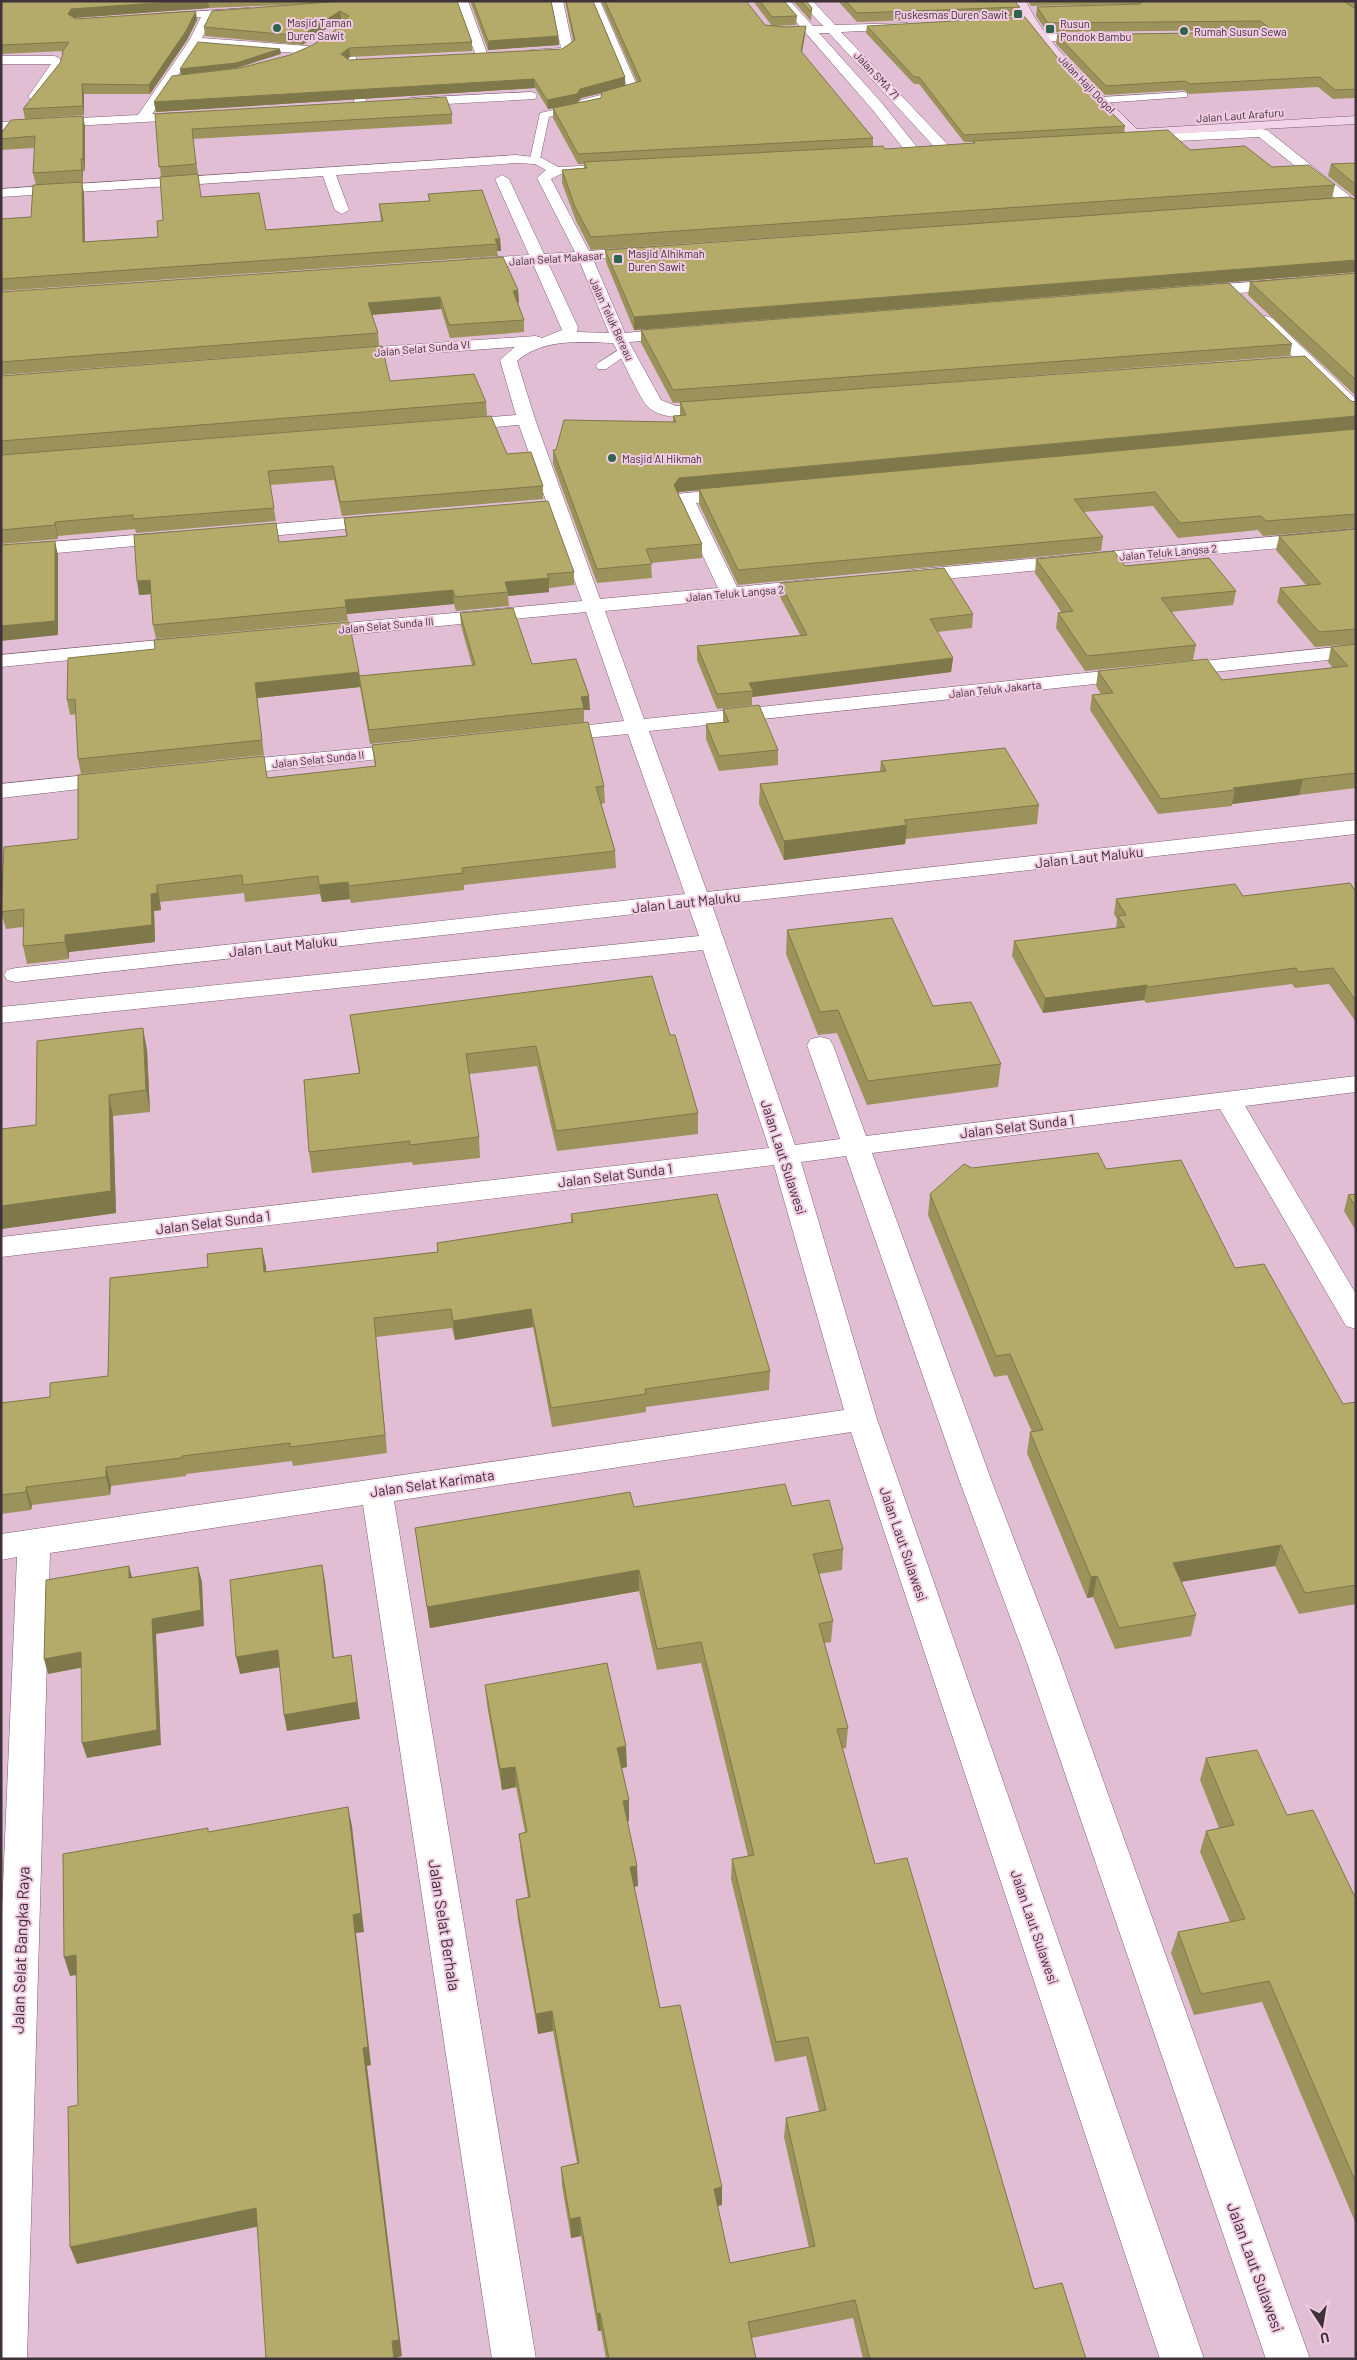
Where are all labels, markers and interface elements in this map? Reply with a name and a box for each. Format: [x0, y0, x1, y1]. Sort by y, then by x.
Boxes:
place label: Puskesmas Duren Sawit [895, 8, 1008, 21]
marker: Puskesmas Duren Sawit [1012, 8, 1024, 20]
place label: Masjid Taman Duren Sawit [287, 16, 352, 42]
place label: Rusun Pondok Bambu [1060, 17, 1131, 43]
marker: Masjid Taman Duren Sawit [271, 22, 283, 34]
marker: Rusun Pondok Bambu [1044, 23, 1056, 35]
marker: Rumah Susun Sewa [1178, 25, 1190, 37]
place label: Rumah Susun Sewa [1194, 25, 1287, 38]
street label: Jalan SMA 71 [852, 48, 902, 102]
street label: Jalan Haji Dogol [1056, 52, 1118, 116]
street label: Jalan Laut Arafuru [1196, 105, 1285, 125]
place label: Masjid Alhikmah Duren Sawit [628, 247, 705, 273]
street label: Jalan Selat Makasar [509, 248, 603, 268]
marker: Masjid Alhikmah Duren Sawit [612, 253, 624, 265]
street label: Jalan Teluk Bereau [587, 276, 637, 363]
street label: Jalan Selat Sunda VI [374, 337, 470, 359]
marker: Masjid Al Hikmah [606, 452, 618, 464]
place label: Masjid Al Hikmah [622, 452, 702, 465]
street label: Jalan Teluk Langsa 2 [1118, 541, 1218, 563]
street label: Jalan Teluk Langsa 2 [685, 582, 785, 604]
street label: Jalan Selat Sunda III [338, 614, 434, 636]
street label: Jalan Teluk Jakarta [948, 678, 1042, 700]
street label: Jalan Selat Sunda II [271, 748, 365, 770]
street label: Jalan Laut Maluku [1034, 843, 1144, 871]
street label: Jalan Laut Maluku [631, 888, 741, 916]
street label: Jalan Laut Maluku [228, 932, 338, 960]
street label: Jalan Laut Sulawesi [757, 1097, 811, 1217]
street label: Jalan Selat Sunda 1 [959, 1111, 1075, 1141]
street label: Jalan Selat Sunda 1 [557, 1160, 673, 1190]
street label: Jalan Selat Sunda 1 [155, 1207, 271, 1237]
street label: Jalan Selat Karimata [369, 1466, 495, 1500]
street label: Jalan Laut Sulawesi [876, 1485, 932, 1603]
street label: Jalan Selat Berhala [425, 1858, 465, 1992]
street label: Jalan Selat Bangka Raya [8, 1866, 32, 2034]
street label: Jalan Laut Sulawesi [1007, 1868, 1063, 1986]
street label: Jalan Laut Sulawesi [1224, 2199, 1288, 2335]
north arrow [1297, 2300, 1347, 2350]
text: U [1319, 2329, 1331, 2347]

